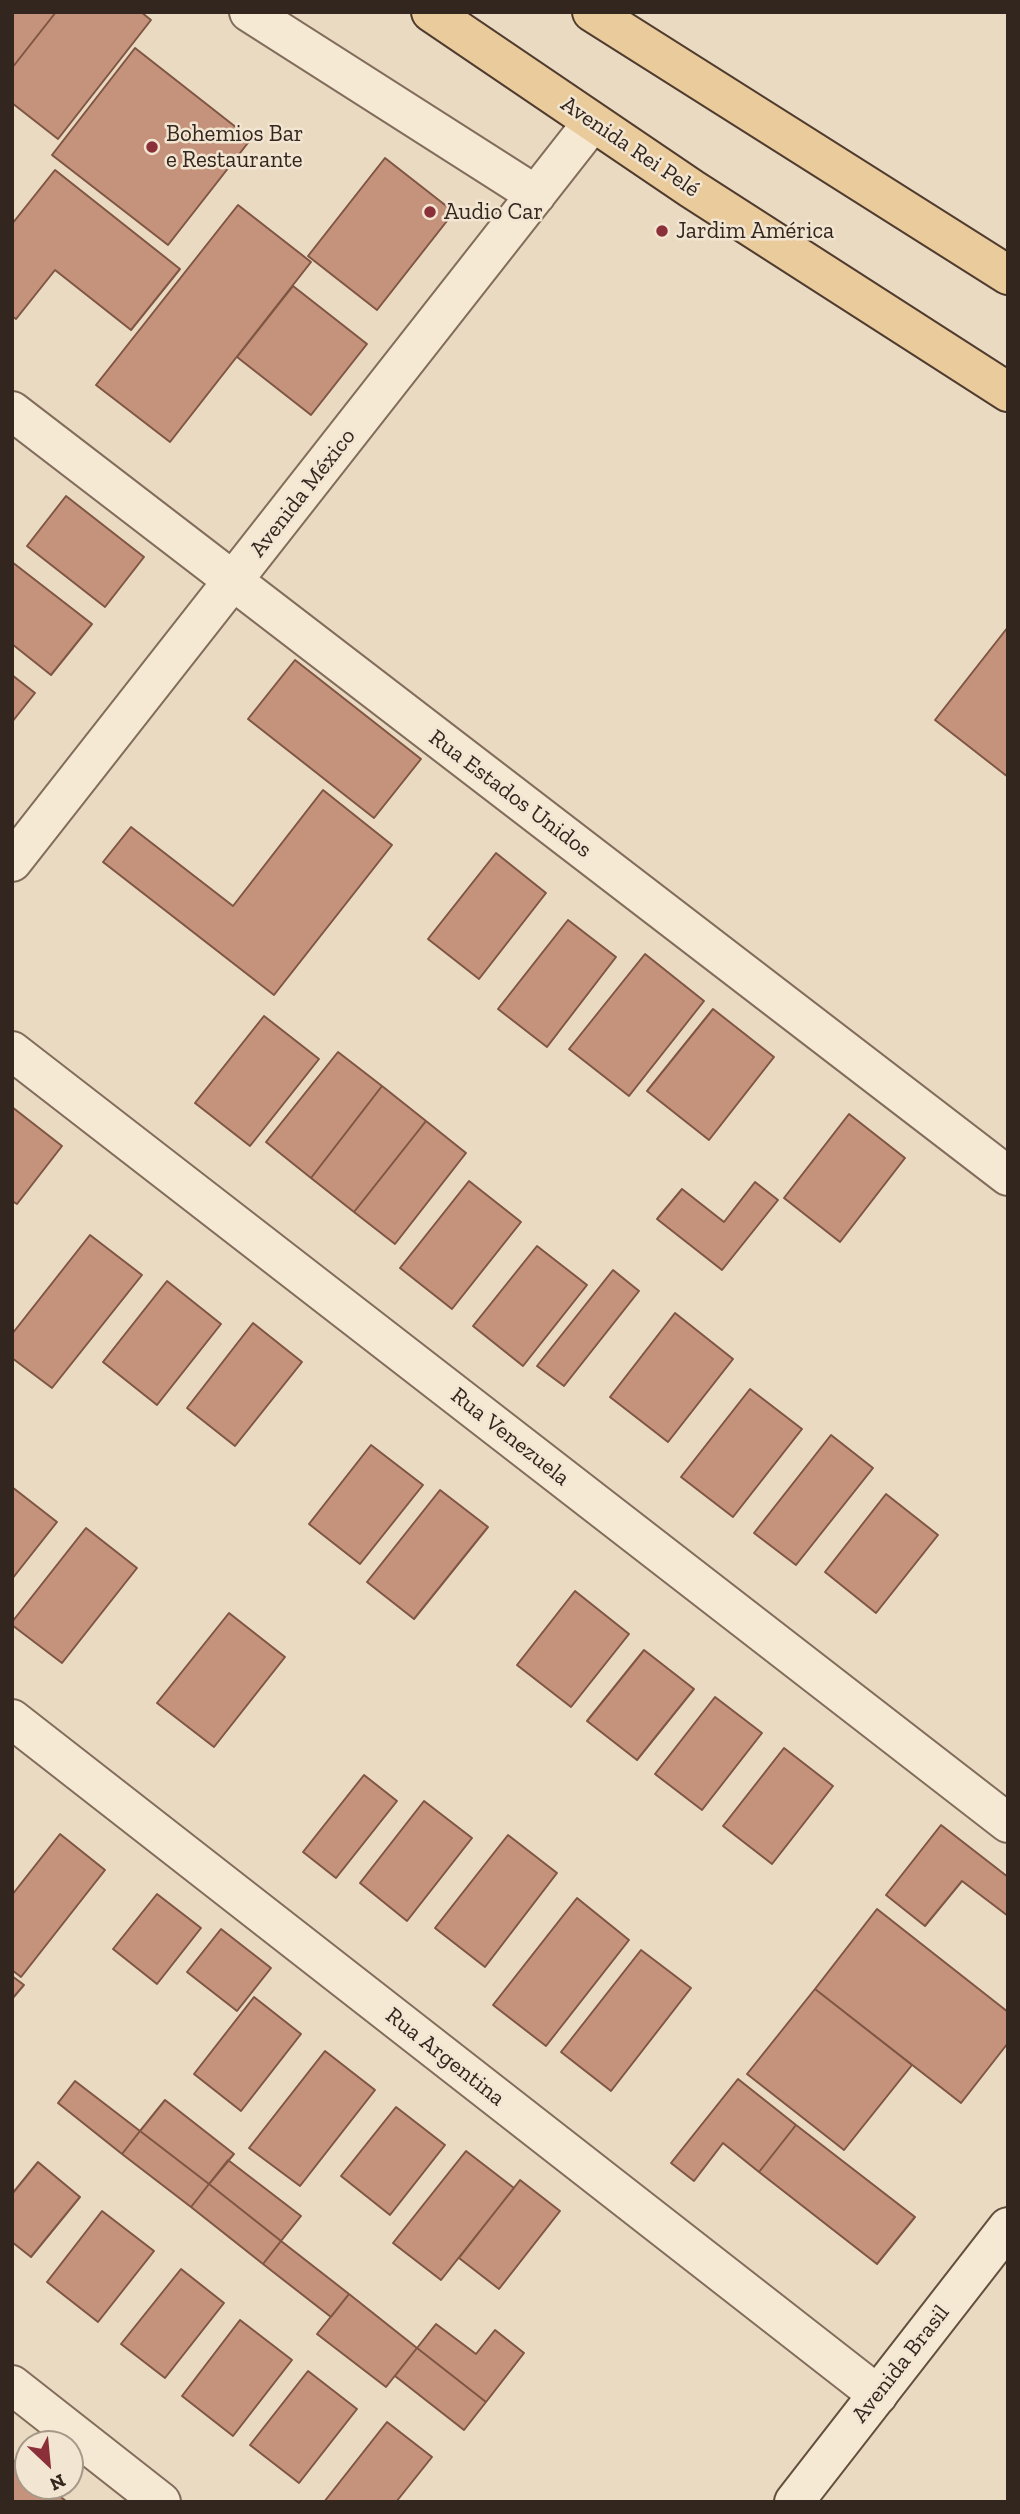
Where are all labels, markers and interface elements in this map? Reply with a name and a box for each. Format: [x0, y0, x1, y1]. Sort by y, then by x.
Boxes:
street label: Avenida Rei Pelé [555, 90, 705, 204]
place label: Bohemios Bar e Restaurante [166, 120, 303, 174]
marker: Bohemios Bar e Restaurante [144, 139, 160, 155]
place label: Audio Car [444, 198, 543, 226]
marker: Audio Car [422, 204, 438, 220]
place label: Jardim América [676, 217, 834, 245]
marker: Jardim América [654, 223, 670, 239]
street label: Avenida México [244, 423, 362, 563]
street label: Rua Estados Unidos [423, 724, 597, 864]
street label: Rua Venezuela [445, 1382, 575, 1492]
street label: Rua Argentina [380, 2002, 510, 2112]
street label: Avenida Brasil [846, 2300, 956, 2428]
north arrow [14, 2430, 84, 2500]
text: N [46, 2469, 69, 2496]

